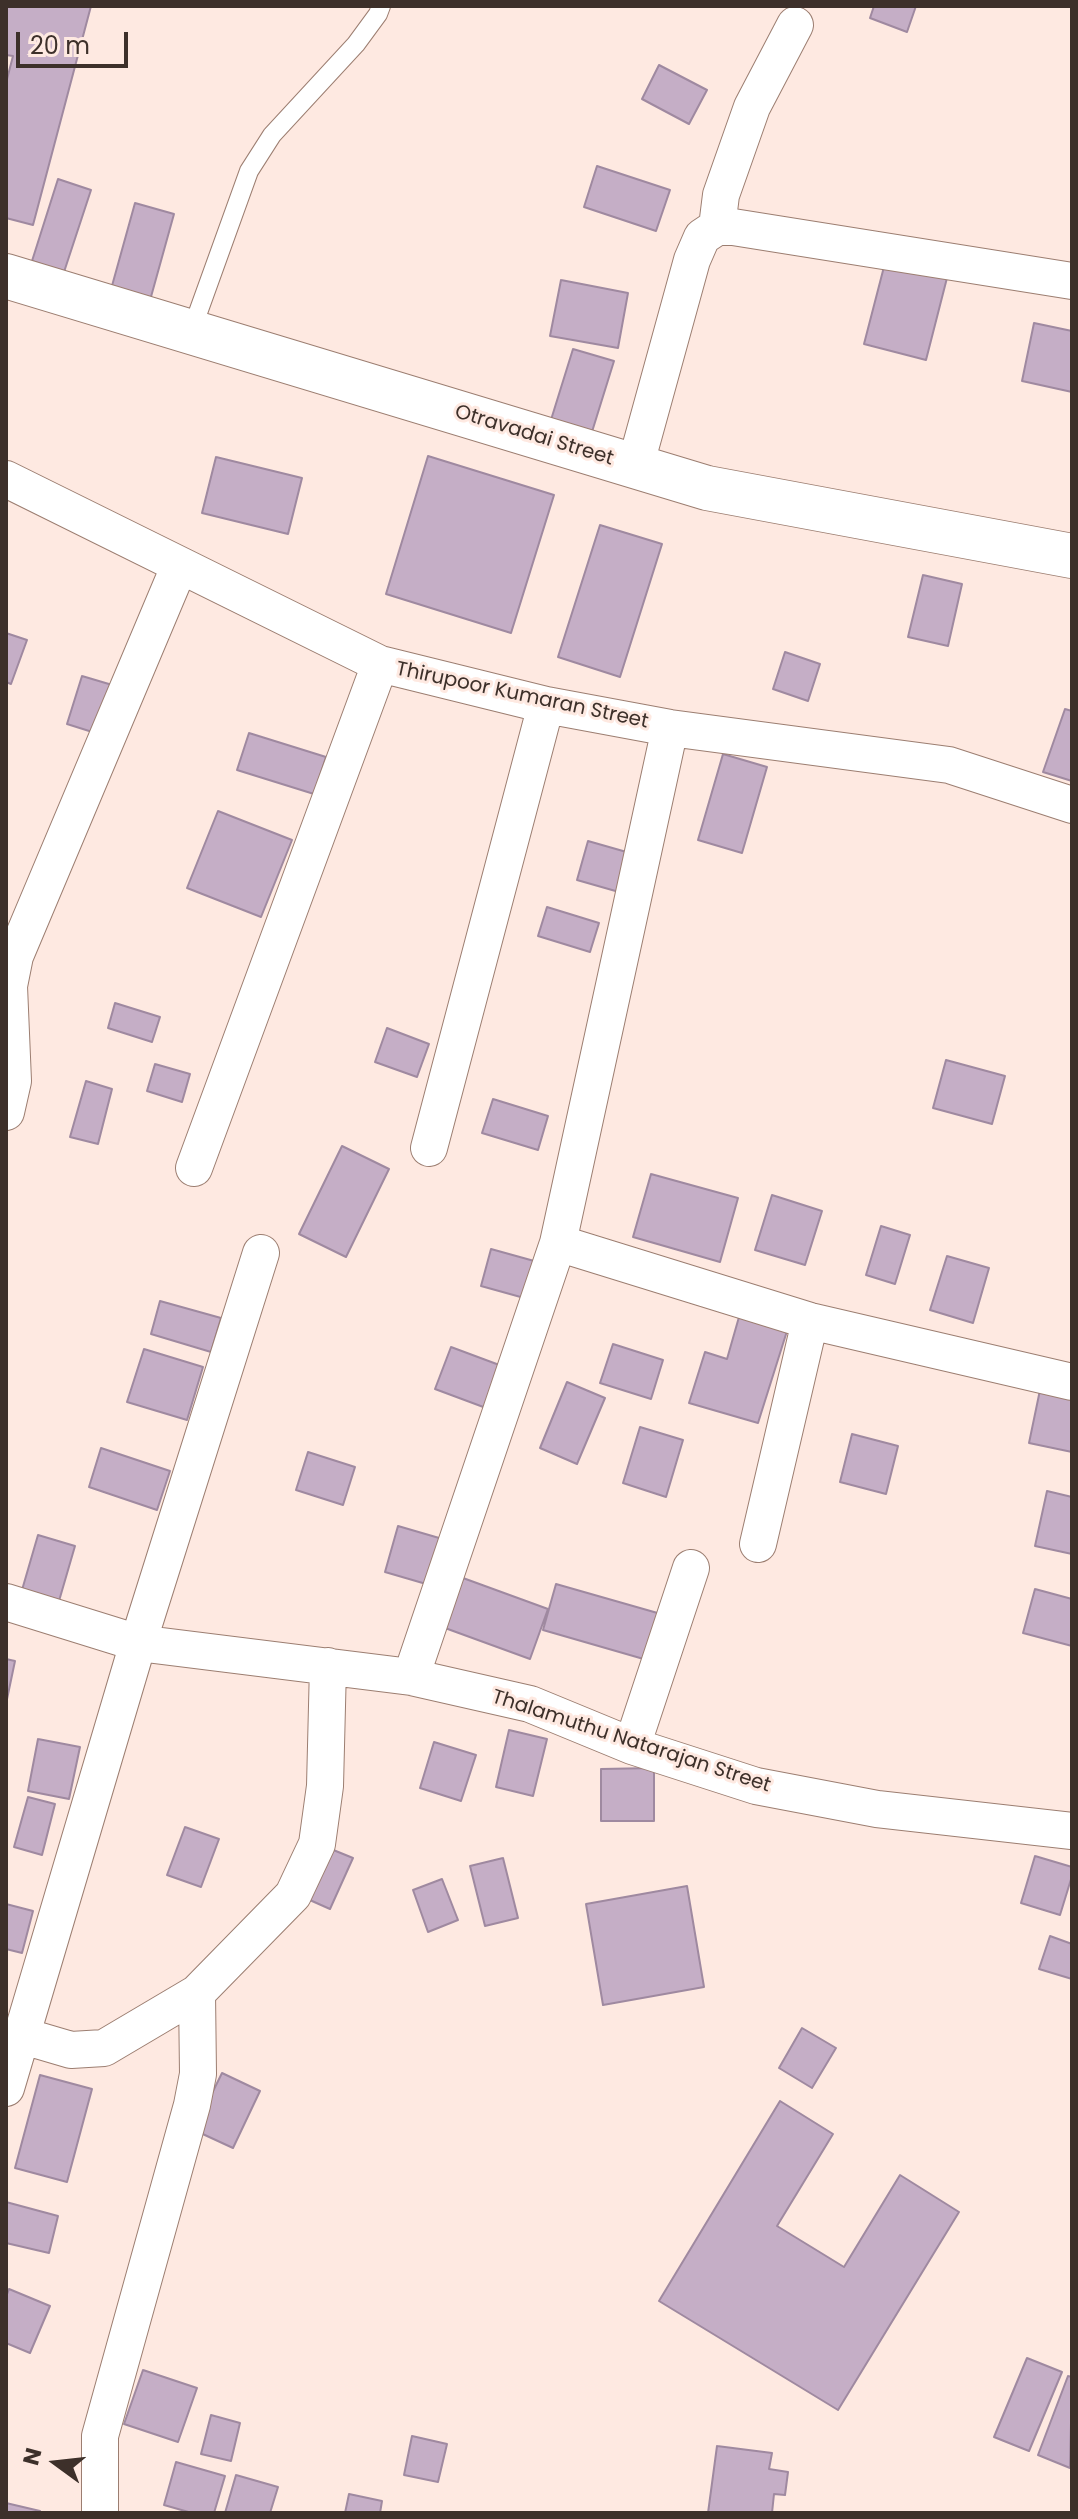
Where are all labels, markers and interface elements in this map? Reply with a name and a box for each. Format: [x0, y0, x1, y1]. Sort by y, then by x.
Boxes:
scale bar [20, 16, 132, 66]
text: 20 m [30, 29, 90, 62]
street label: Otravadai Street [452, 400, 616, 472]
street label: Thirupoor Kumaran Street [394, 658, 650, 734]
street label: Thalamuthu Natarajan Street [489, 1686, 773, 1798]
north arrow [16, 2423, 96, 2503]
text: N [15, 2445, 49, 2469]

